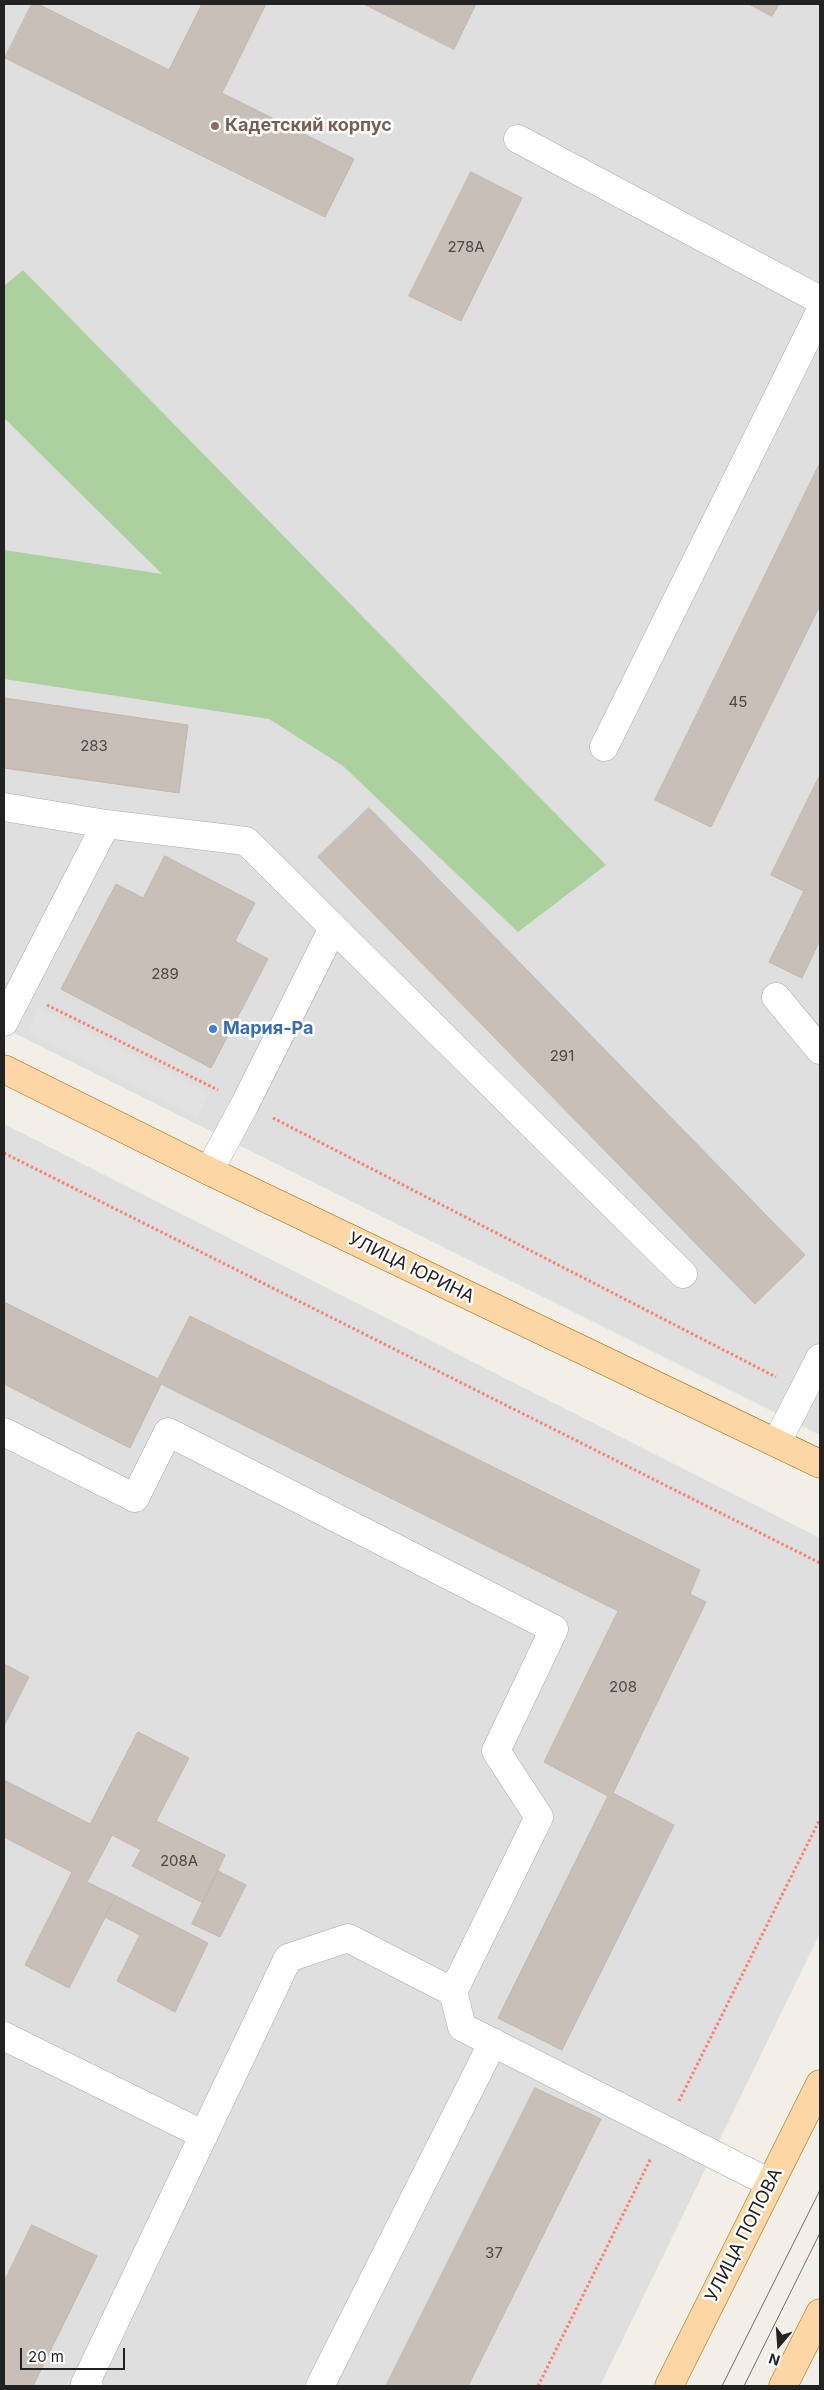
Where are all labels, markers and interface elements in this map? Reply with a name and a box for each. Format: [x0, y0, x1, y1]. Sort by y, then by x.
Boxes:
place label: Кадетский корпус [225, 115, 392, 137]
marker: Кадетский корпус [209, 120, 221, 132]
house number: 278А [447, 238, 485, 256]
house number: 45 [729, 693, 747, 711]
house number: 283 [80, 737, 108, 755]
house number: 289 [151, 965, 179, 983]
place label: Мария-Ра [223, 1018, 313, 1040]
marker: Мария-Ра [207, 1023, 219, 1035]
house number: 291 [550, 1047, 574, 1065]
street label: УЛИЦА ЮРИНА [344, 1228, 478, 1308]
house number: 208 [609, 1678, 637, 1696]
house number: 208А [160, 1852, 198, 1870]
street label: УЛИЦА ПОПОВА [701, 2164, 787, 2306]
house number: 37 [485, 2244, 503, 2262]
north arrow [754, 2320, 804, 2370]
scale bar [22, 2338, 128, 2370]
text: 20 m [28, 2347, 64, 2366]
text: N [767, 2350, 782, 2369]

